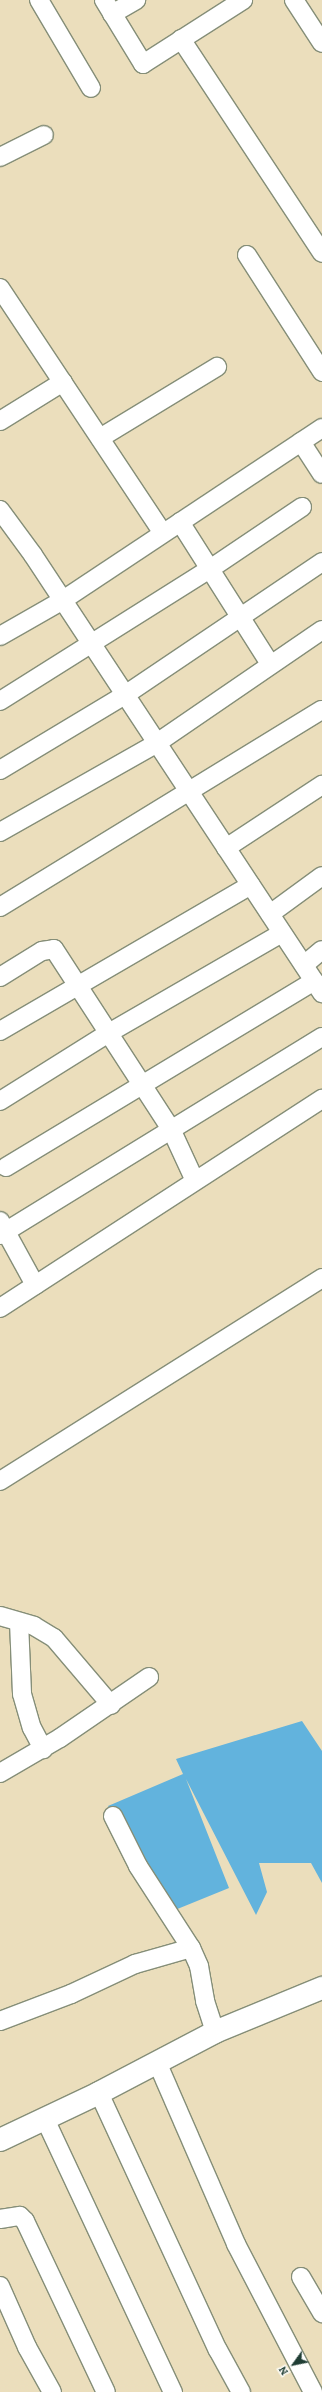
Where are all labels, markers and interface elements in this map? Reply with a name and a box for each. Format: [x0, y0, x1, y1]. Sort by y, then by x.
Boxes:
north arrow [274, 2344, 314, 2384]
text: N [275, 2363, 292, 2378]

